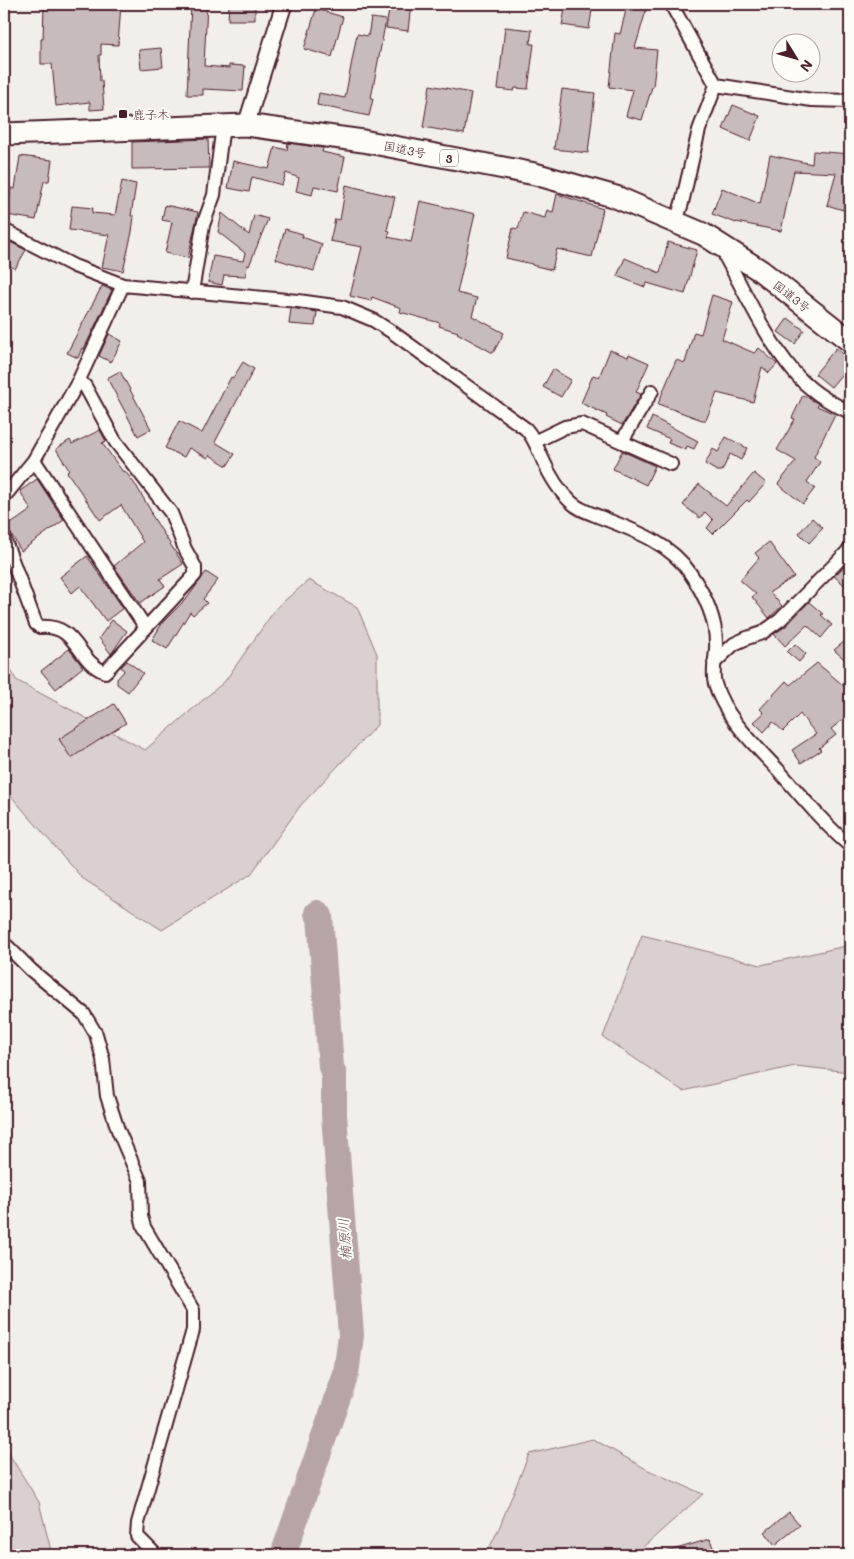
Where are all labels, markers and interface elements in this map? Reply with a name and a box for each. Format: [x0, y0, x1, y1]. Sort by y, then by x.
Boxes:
north arrow [772, 32, 822, 82]
text: N [796, 56, 818, 76]
place label: 鹿子木 [133, 106, 169, 122]
marker: 鹿子木 [117, 108, 129, 120]
street label: 国道3号 [382, 137, 428, 161]
road number: 3 [440, 150, 458, 167]
street label: 国道3号 [770, 276, 814, 316]
water label: 楠原川 [333, 1217, 355, 1261]

